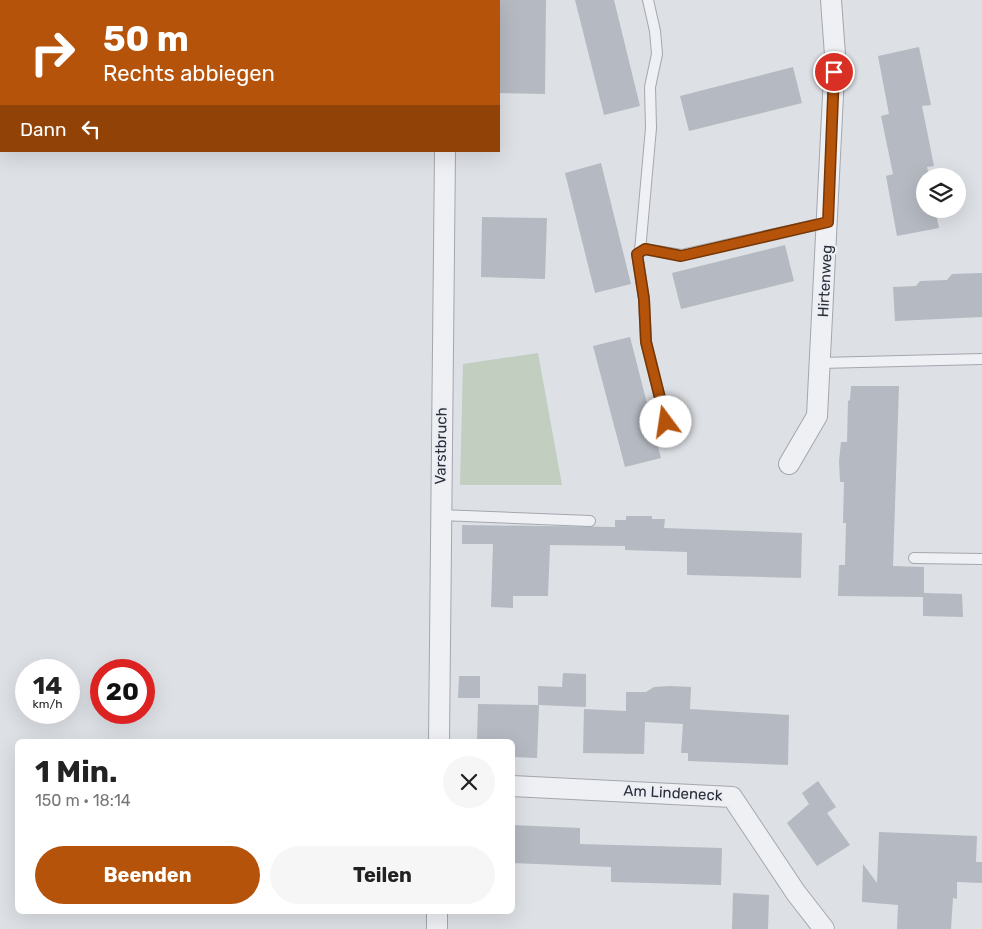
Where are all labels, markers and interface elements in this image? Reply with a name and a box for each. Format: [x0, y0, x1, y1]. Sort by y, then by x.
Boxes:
text: 50 m [103, 18, 189, 60]
icon: right [20, 20, 85, 85]
pin [813, 51, 855, 93]
icon: arrive [820, 58, 848, 86]
text: Rechts abbiegen [103, 60, 275, 87]
icon: left [77, 115, 105, 143]
text: Dann [20, 118, 67, 141]
map controls [916, 168, 966, 218]
button: layers [916, 168, 966, 218]
street label: Hirtenweg [814, 244, 836, 318]
position arrow [639, 395, 691, 447]
street label: Varstbruch [431, 407, 451, 485]
speed limit sign: 20 [90, 659, 155, 724]
text: 14 [33, 671, 62, 700]
text: km/h [33, 697, 62, 711]
text: 1 Min. [35, 754, 118, 790]
button: close [443, 756, 495, 808]
street label: Am Lindeneck [623, 781, 723, 805]
text: 150 m · 18:14 [35, 791, 131, 810]
button: Beenden [35, 846, 260, 904]
button: Teilen [270, 846, 495, 904]

